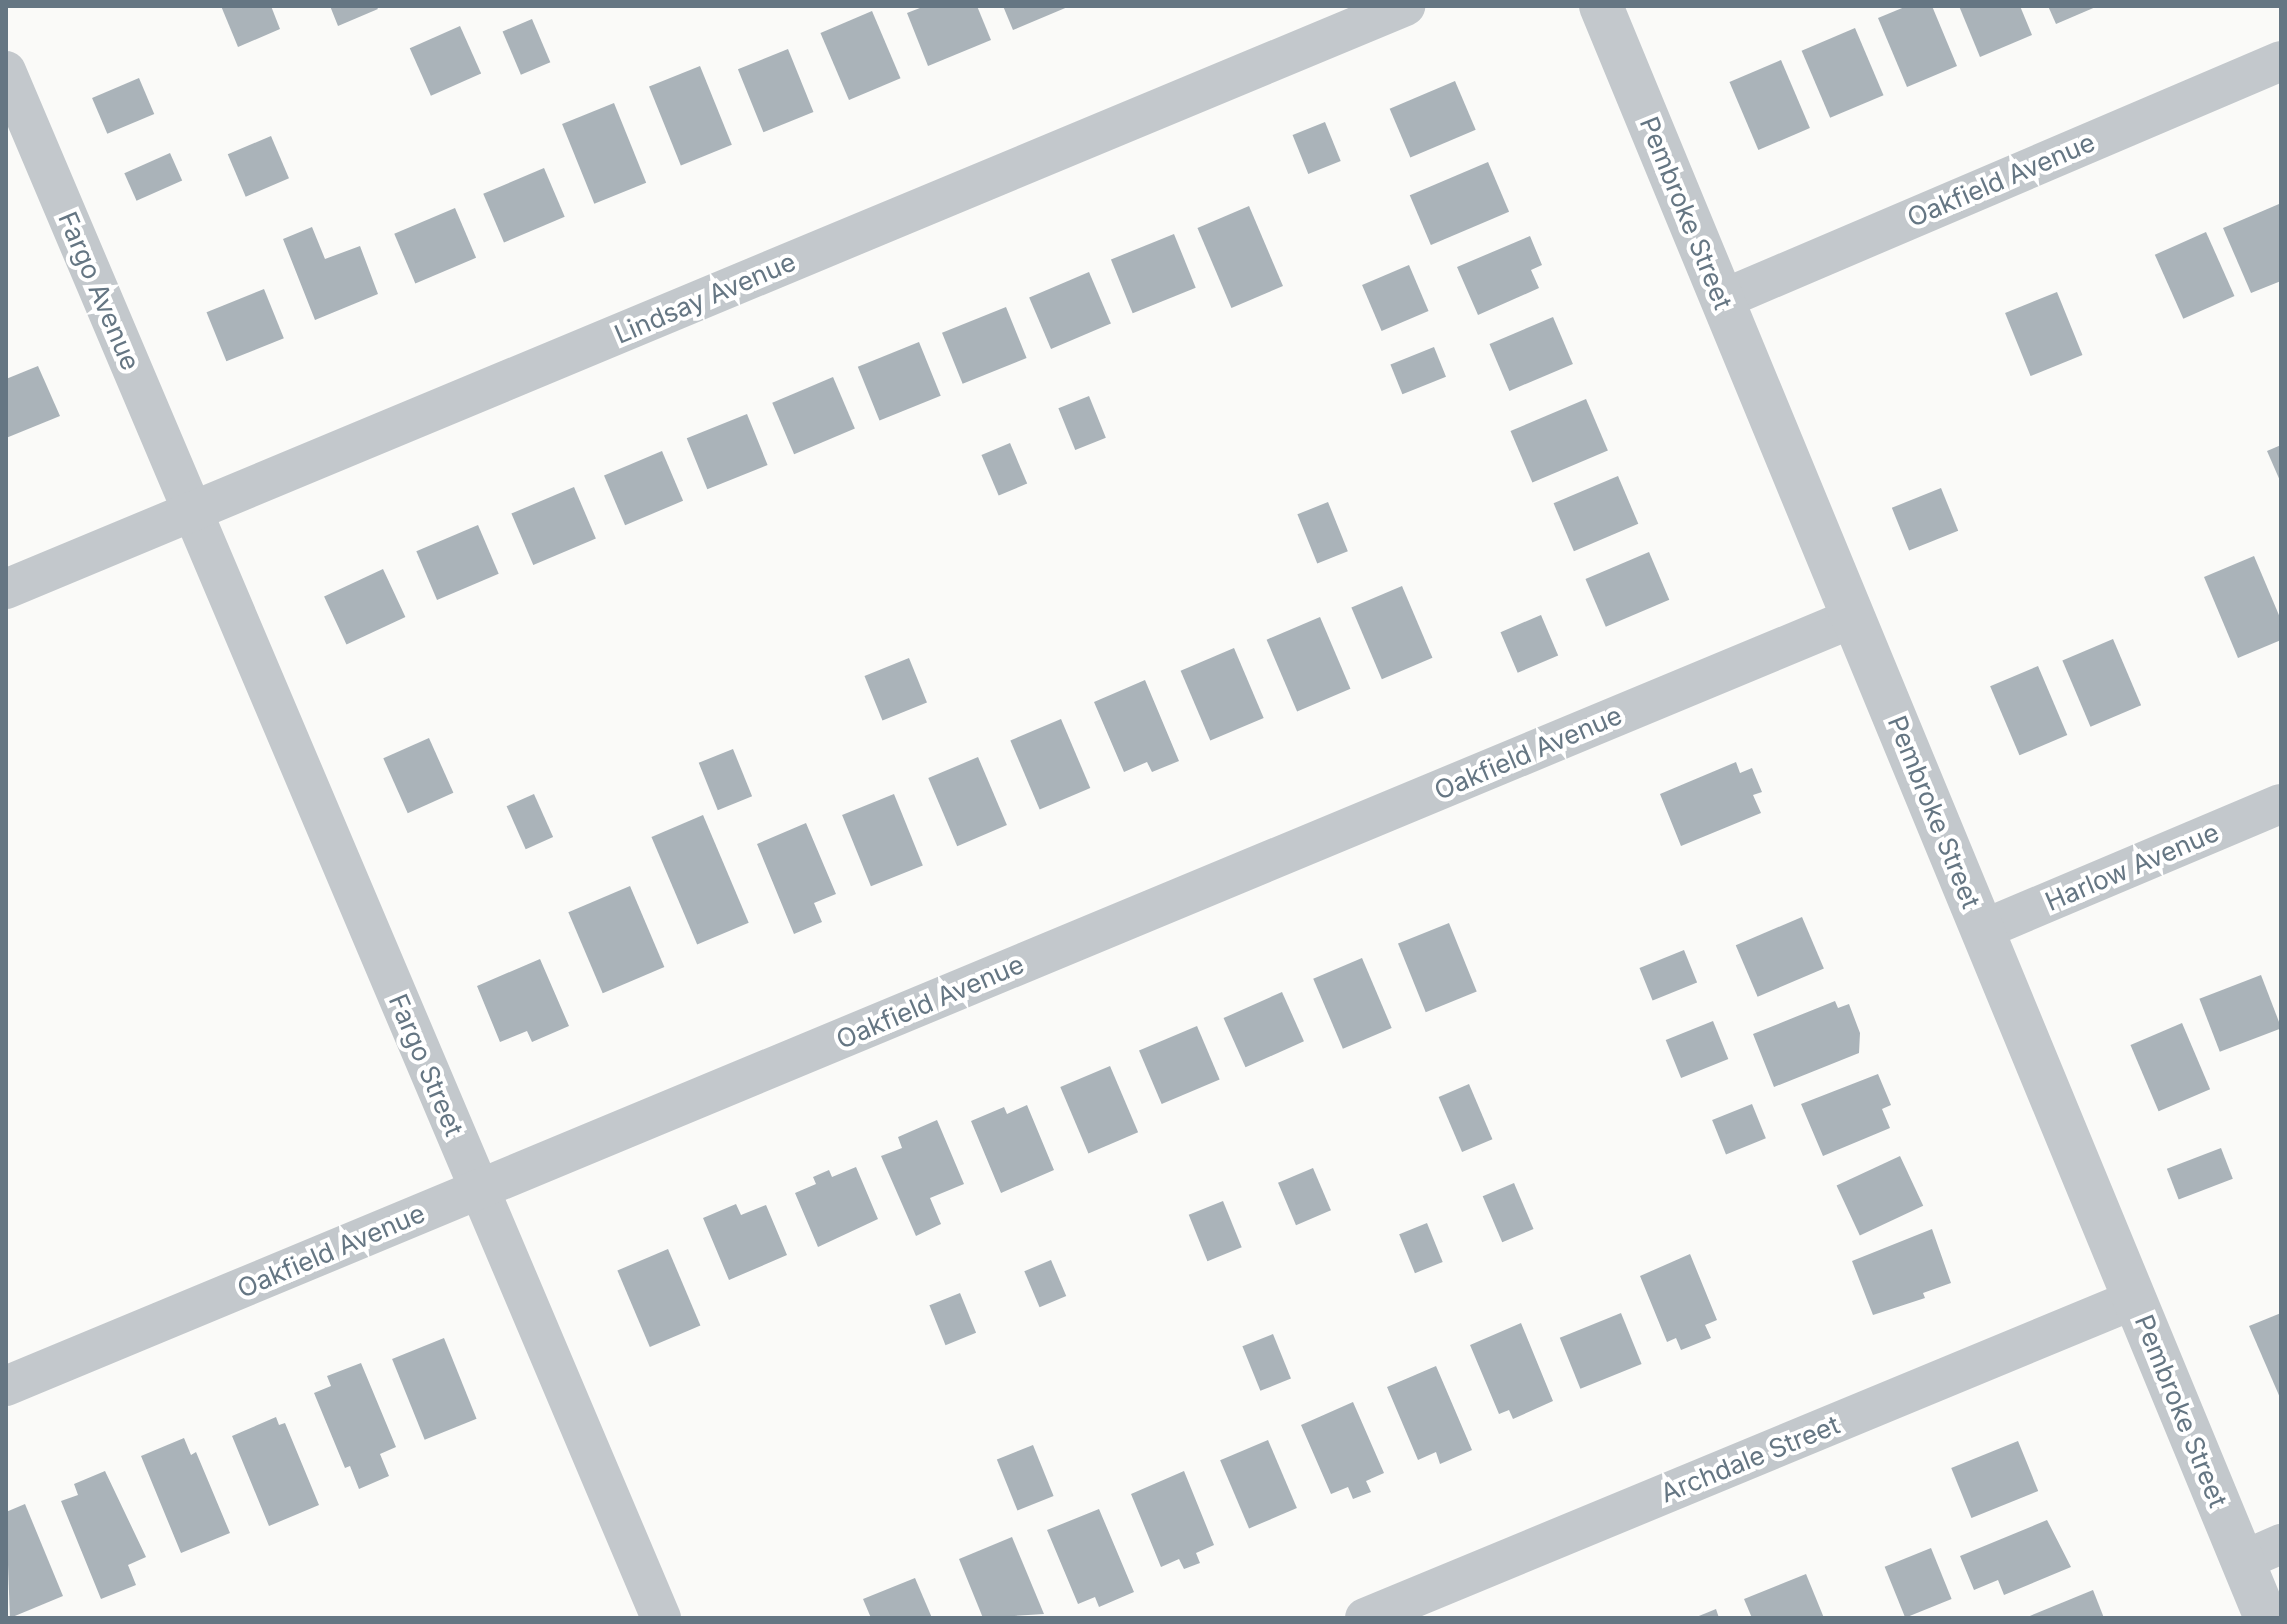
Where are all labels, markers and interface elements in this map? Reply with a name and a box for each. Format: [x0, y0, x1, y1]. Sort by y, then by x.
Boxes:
street label: Pembroke Street [1633, 112, 1739, 314]
street label: Oakfield Avenue [1903, 126, 2099, 234]
street label: Fargo Avenue [52, 207, 146, 375]
street label: Lindsay Avenue [610, 246, 800, 350]
street label: Oakfield Avenue [1430, 699, 1626, 807]
street label: Pembroke Street [1881, 711, 1987, 913]
street label: Harlow Avenue [2041, 816, 2223, 918]
street label: Oakfield Avenue [832, 948, 1028, 1056]
street label: Fargo Street [382, 989, 470, 1141]
street label: Oakfield Avenue [233, 1197, 429, 1305]
street label: Pembroke Street [2128, 1310, 2234, 1512]
street label: Archdale Street [1656, 1409, 1844, 1509]

